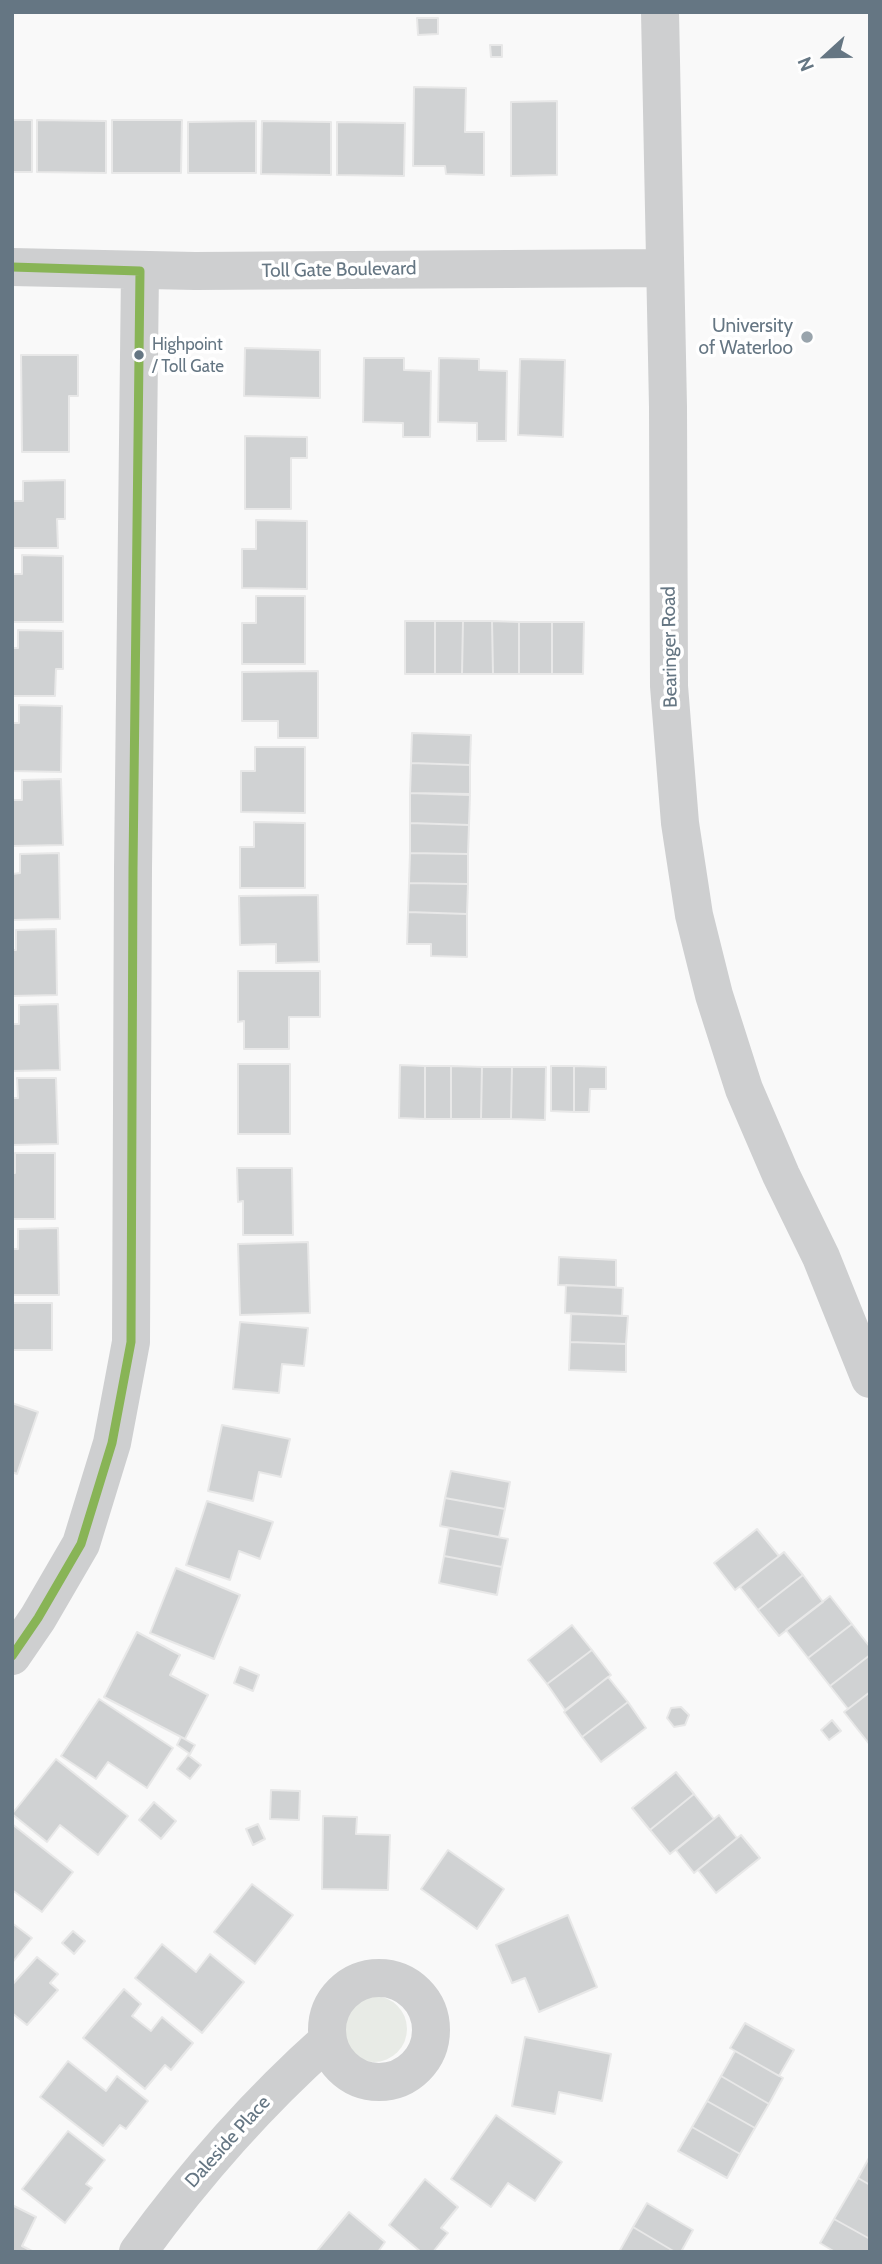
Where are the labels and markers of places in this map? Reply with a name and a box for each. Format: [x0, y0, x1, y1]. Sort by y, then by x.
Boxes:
place label: University of Waterloo [699, 315, 793, 359]
marker: University of Waterloo [799, 329, 815, 345]
place label: Highpoint / Toll Gate [152, 335, 224, 375]
marker: Highpoint / Toll Gate [132, 348, 146, 362]

